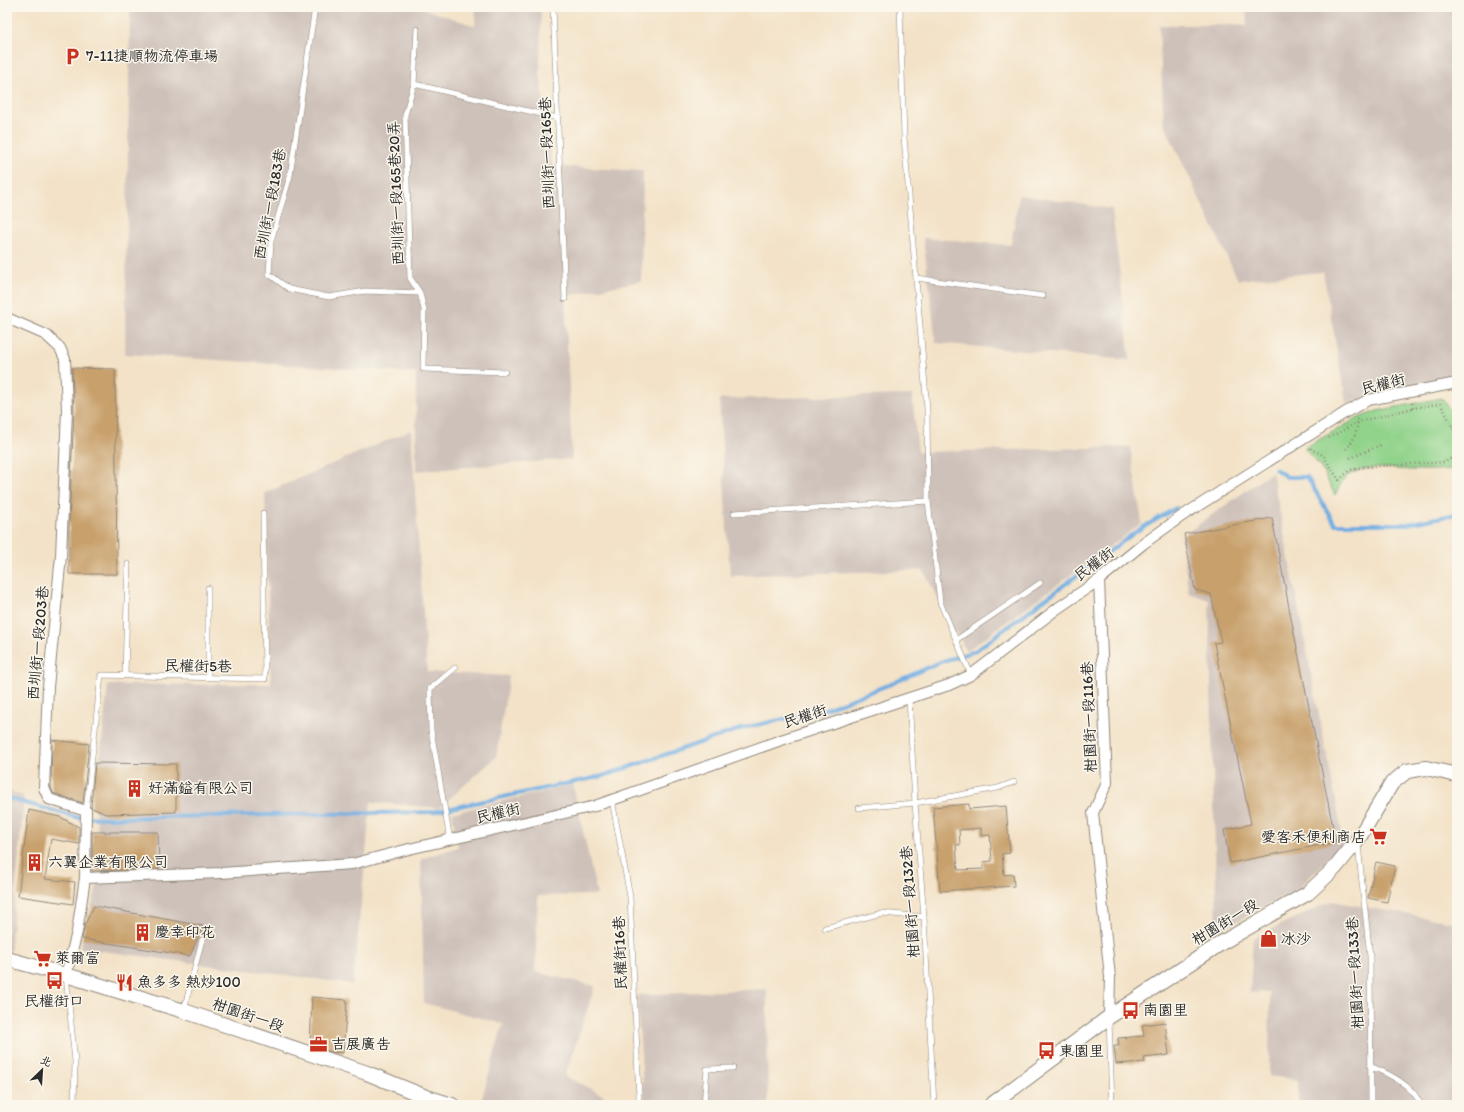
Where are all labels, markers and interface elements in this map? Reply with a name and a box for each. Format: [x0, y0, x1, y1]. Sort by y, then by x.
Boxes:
parking icon: 7-11捷順物流停車場 [63, 46, 83, 66]
place label: 7-11捷順物流停車場 [86, 47, 218, 65]
street label: 西圳街一段165巷 [536, 96, 558, 210]
street label: 西圳街一段165巷20弄 [384, 120, 408, 266]
street label: 西圳街一段183巷 [250, 147, 290, 261]
street label: 民權街 [1359, 370, 1407, 398]
street label: 民權街 [1071, 543, 1117, 585]
street label: 西圳街一段203巷 [24, 585, 52, 701]
street label: 民權街5巷 [164, 656, 232, 676]
street label: 柑園街一段116巷 [1078, 661, 1100, 773]
street label: 民權街 [781, 700, 829, 732]
building icon: 好滿鎰有限公司 [125, 778, 145, 798]
place label: 好滿鎰有限公司 [148, 779, 253, 797]
street label: 民權街 [474, 799, 522, 827]
supermarket icon: 愛客禾便利商店 [1369, 827, 1389, 847]
place label: 愛客禾便利商店 [1261, 828, 1366, 846]
street label: 柑園街一段132巷 [897, 845, 923, 959]
building icon: 六翼企業有限公司 [25, 852, 45, 872]
place label: 六翼企業有限公司 [48, 853, 168, 871]
street label: 柑園街一段 [1188, 895, 1262, 949]
street label: 民權街16巷 [610, 915, 630, 991]
street label: 柑園街一段133巷 [1343, 916, 1367, 1030]
building icon: 慶幸印花 [132, 922, 152, 942]
place label: 慶幸印花 [155, 923, 215, 941]
shop icon: 冰沙 [1258, 929, 1278, 949]
place label: 冰沙 [1281, 930, 1311, 948]
supermarket icon: 萊爾富 [32, 948, 52, 968]
place label: 萊爾富 [55, 949, 100, 967]
bus stop icon: 民權街口 [44, 970, 64, 990]
restaurant icon: 魚多多 熱炒100 [114, 972, 134, 992]
place label: 魚多多 熱炒100 [137, 973, 241, 991]
place label: 民權街口 [24, 992, 84, 1010]
street label: 柑園街一段 [210, 994, 286, 1036]
bus stop icon: 南園里 [1120, 1000, 1140, 1020]
place label: 南園里 [1143, 1001, 1188, 1019]
office icon: 吉展廣告 [308, 1034, 328, 1054]
place label: 吉展廣告 [331, 1035, 391, 1053]
bus stop icon: 東園里 [1036, 1041, 1056, 1061]
place label: 東園里 [1059, 1042, 1104, 1060]
north arrow [22, 1050, 62, 1090]
text: 北 [38, 1053, 54, 1070]

